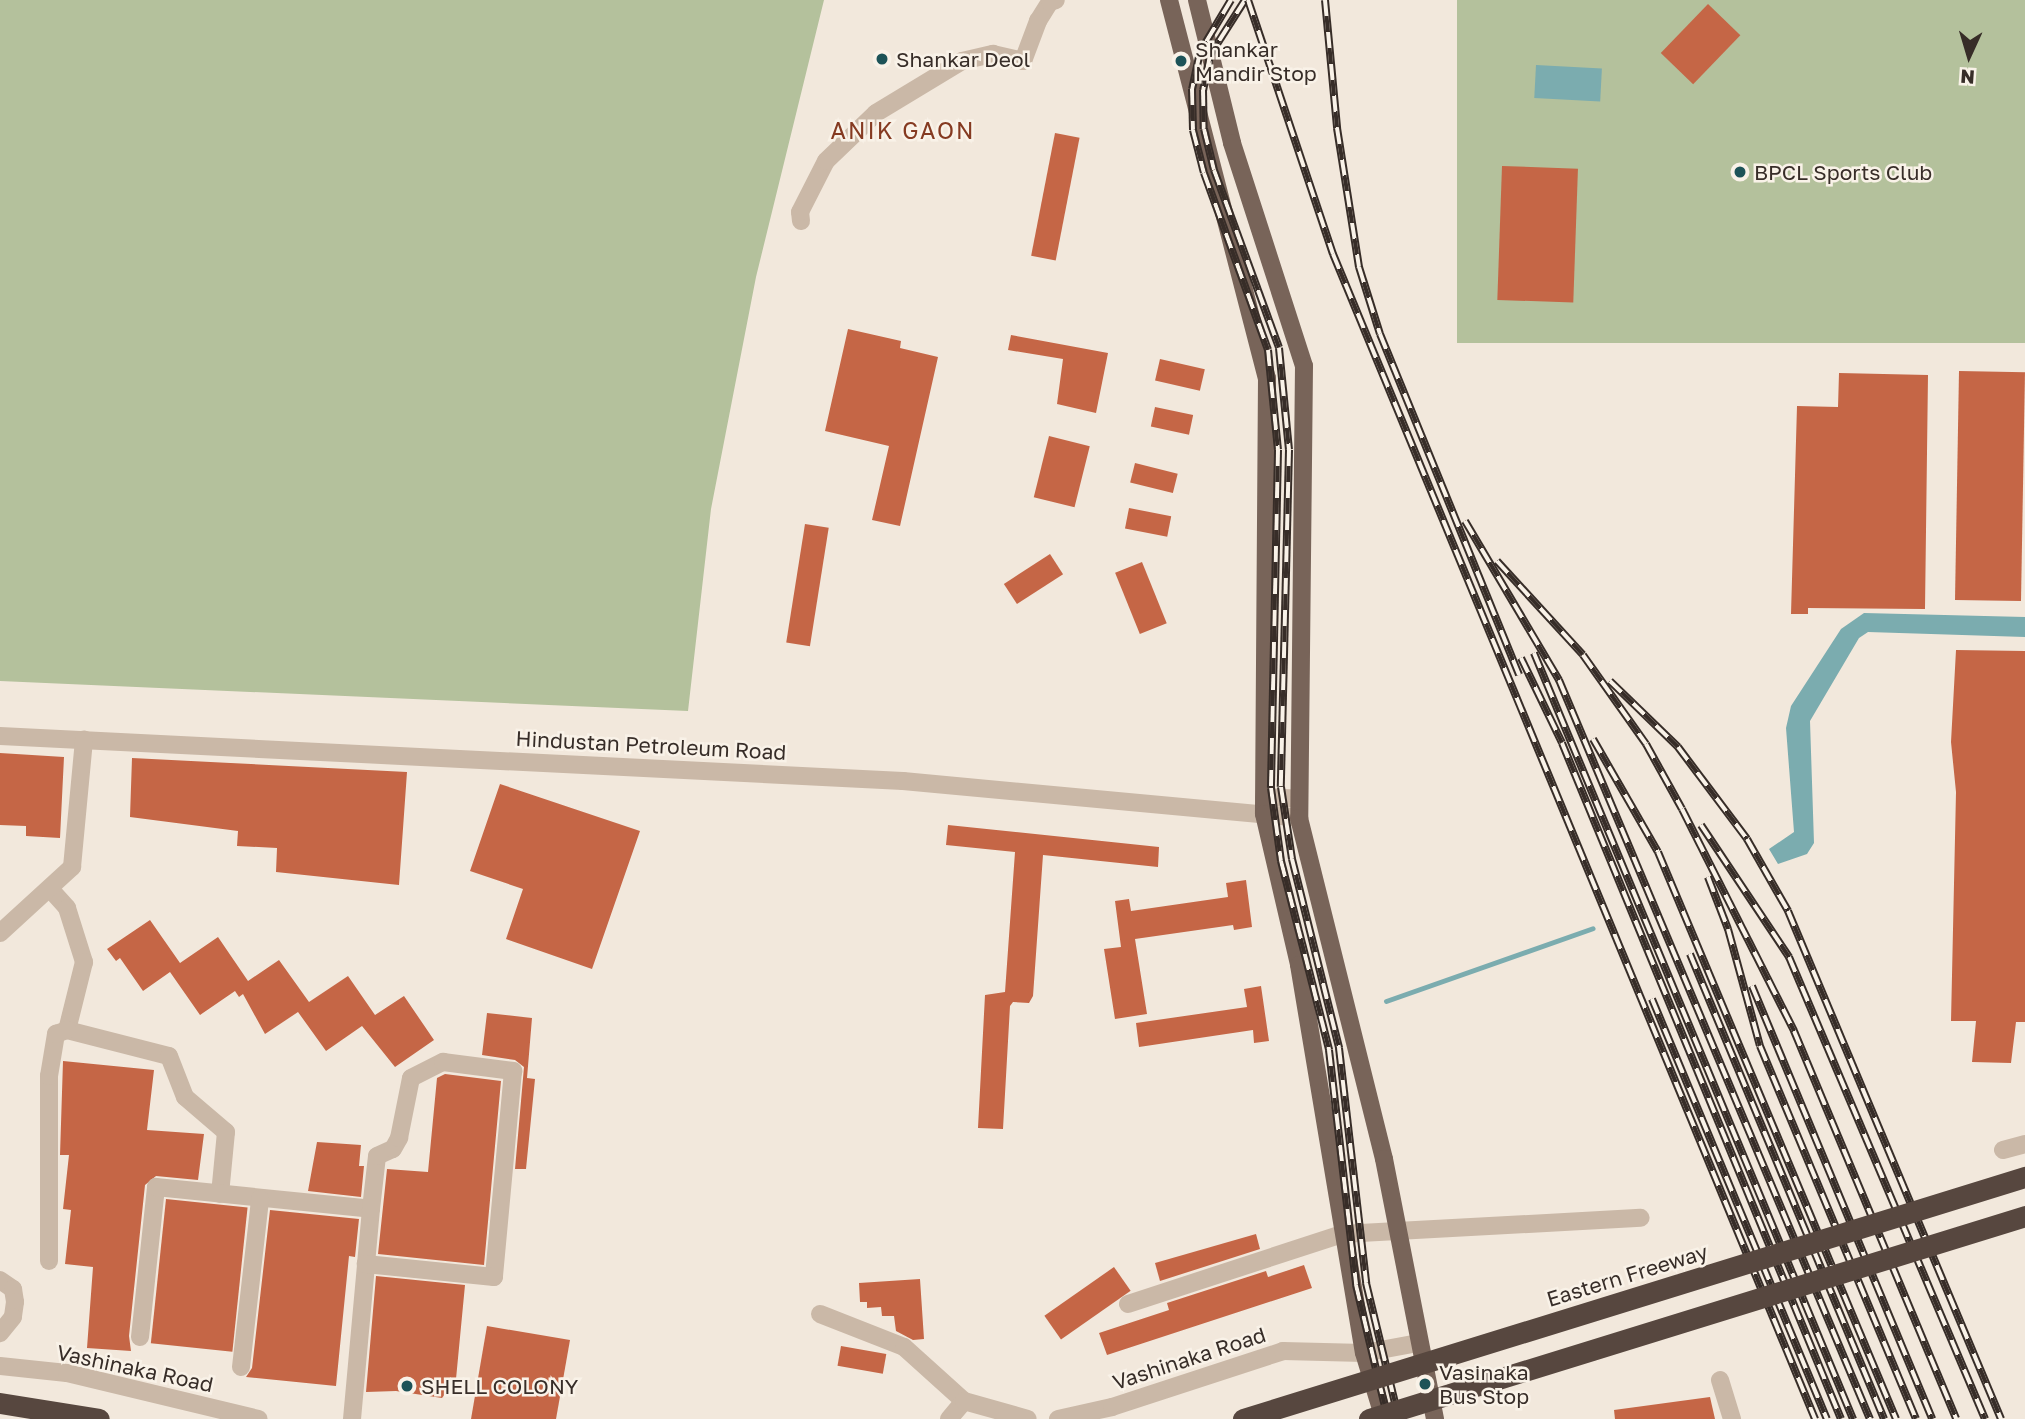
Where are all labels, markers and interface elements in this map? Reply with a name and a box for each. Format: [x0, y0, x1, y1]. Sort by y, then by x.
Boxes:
north arrow [1934, 21, 2004, 91]
place label: Shankar Mandir Stop [1195, 36, 1317, 86]
place label: Shankar Deol [896, 46, 1030, 72]
marker: Shankar Deol [874, 51, 890, 67]
marker: Shankar Mandir Stop [1173, 53, 1189, 69]
text: N [1959, 65, 1976, 89]
district label: ANIK GAON [832, 116, 974, 144]
place label: BPCL Sports Club [1754, 159, 1932, 185]
marker: BPCL Sports Club [1732, 164, 1748, 180]
street label: Hindustan Petroleum Road [515, 725, 787, 765]
street label: Eastern Freeway [1543, 1239, 1711, 1311]
street label: Vashinaka Road [1109, 1321, 1269, 1395]
street label: Vashinaka Road [54, 1339, 216, 1397]
place label: Vasinaka Bus Stop [1439, 1359, 1529, 1409]
place label: SHELL COLONY [421, 1373, 578, 1399]
marker: Vasinaka Bus Stop [1417, 1376, 1433, 1392]
marker: SHELL COLONY [399, 1378, 415, 1394]

